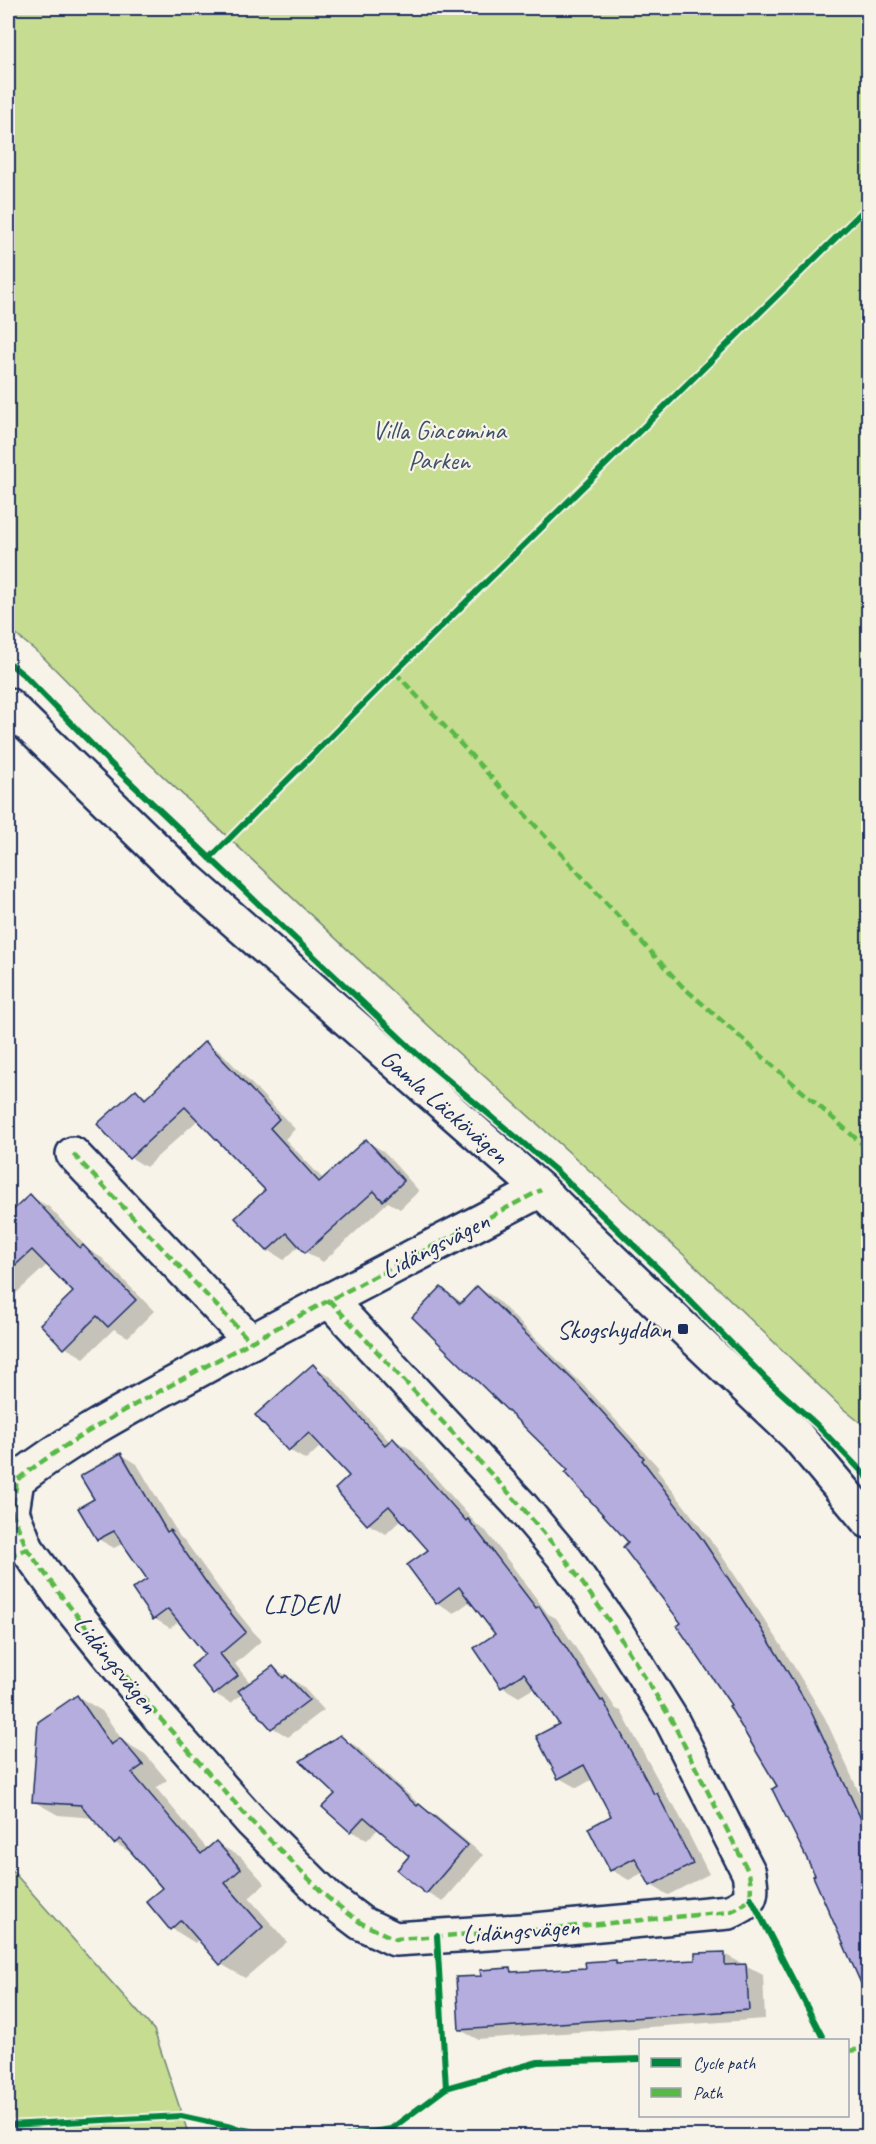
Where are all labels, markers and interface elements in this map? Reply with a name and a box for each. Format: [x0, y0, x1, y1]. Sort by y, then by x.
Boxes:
park label: Villa Giacomina Parken [372, 414, 507, 477]
street label: Gamla Läckövägen [374, 1042, 516, 1171]
street label: Lidängsvägen [376, 1204, 495, 1287]
place label: Skogshyddan [557, 1313, 671, 1346]
marker: Skogshyddan [676, 1322, 690, 1336]
district label: LIDEN [263, 1587, 341, 1621]
street label: Lidängsvägen [66, 1608, 165, 1720]
street label: Lidängsvägen [462, 1910, 581, 1951]
legend [639, 2039, 849, 2117]
text: Cycle path [693, 2052, 756, 2074]
text: Path [693, 2082, 723, 2104]

